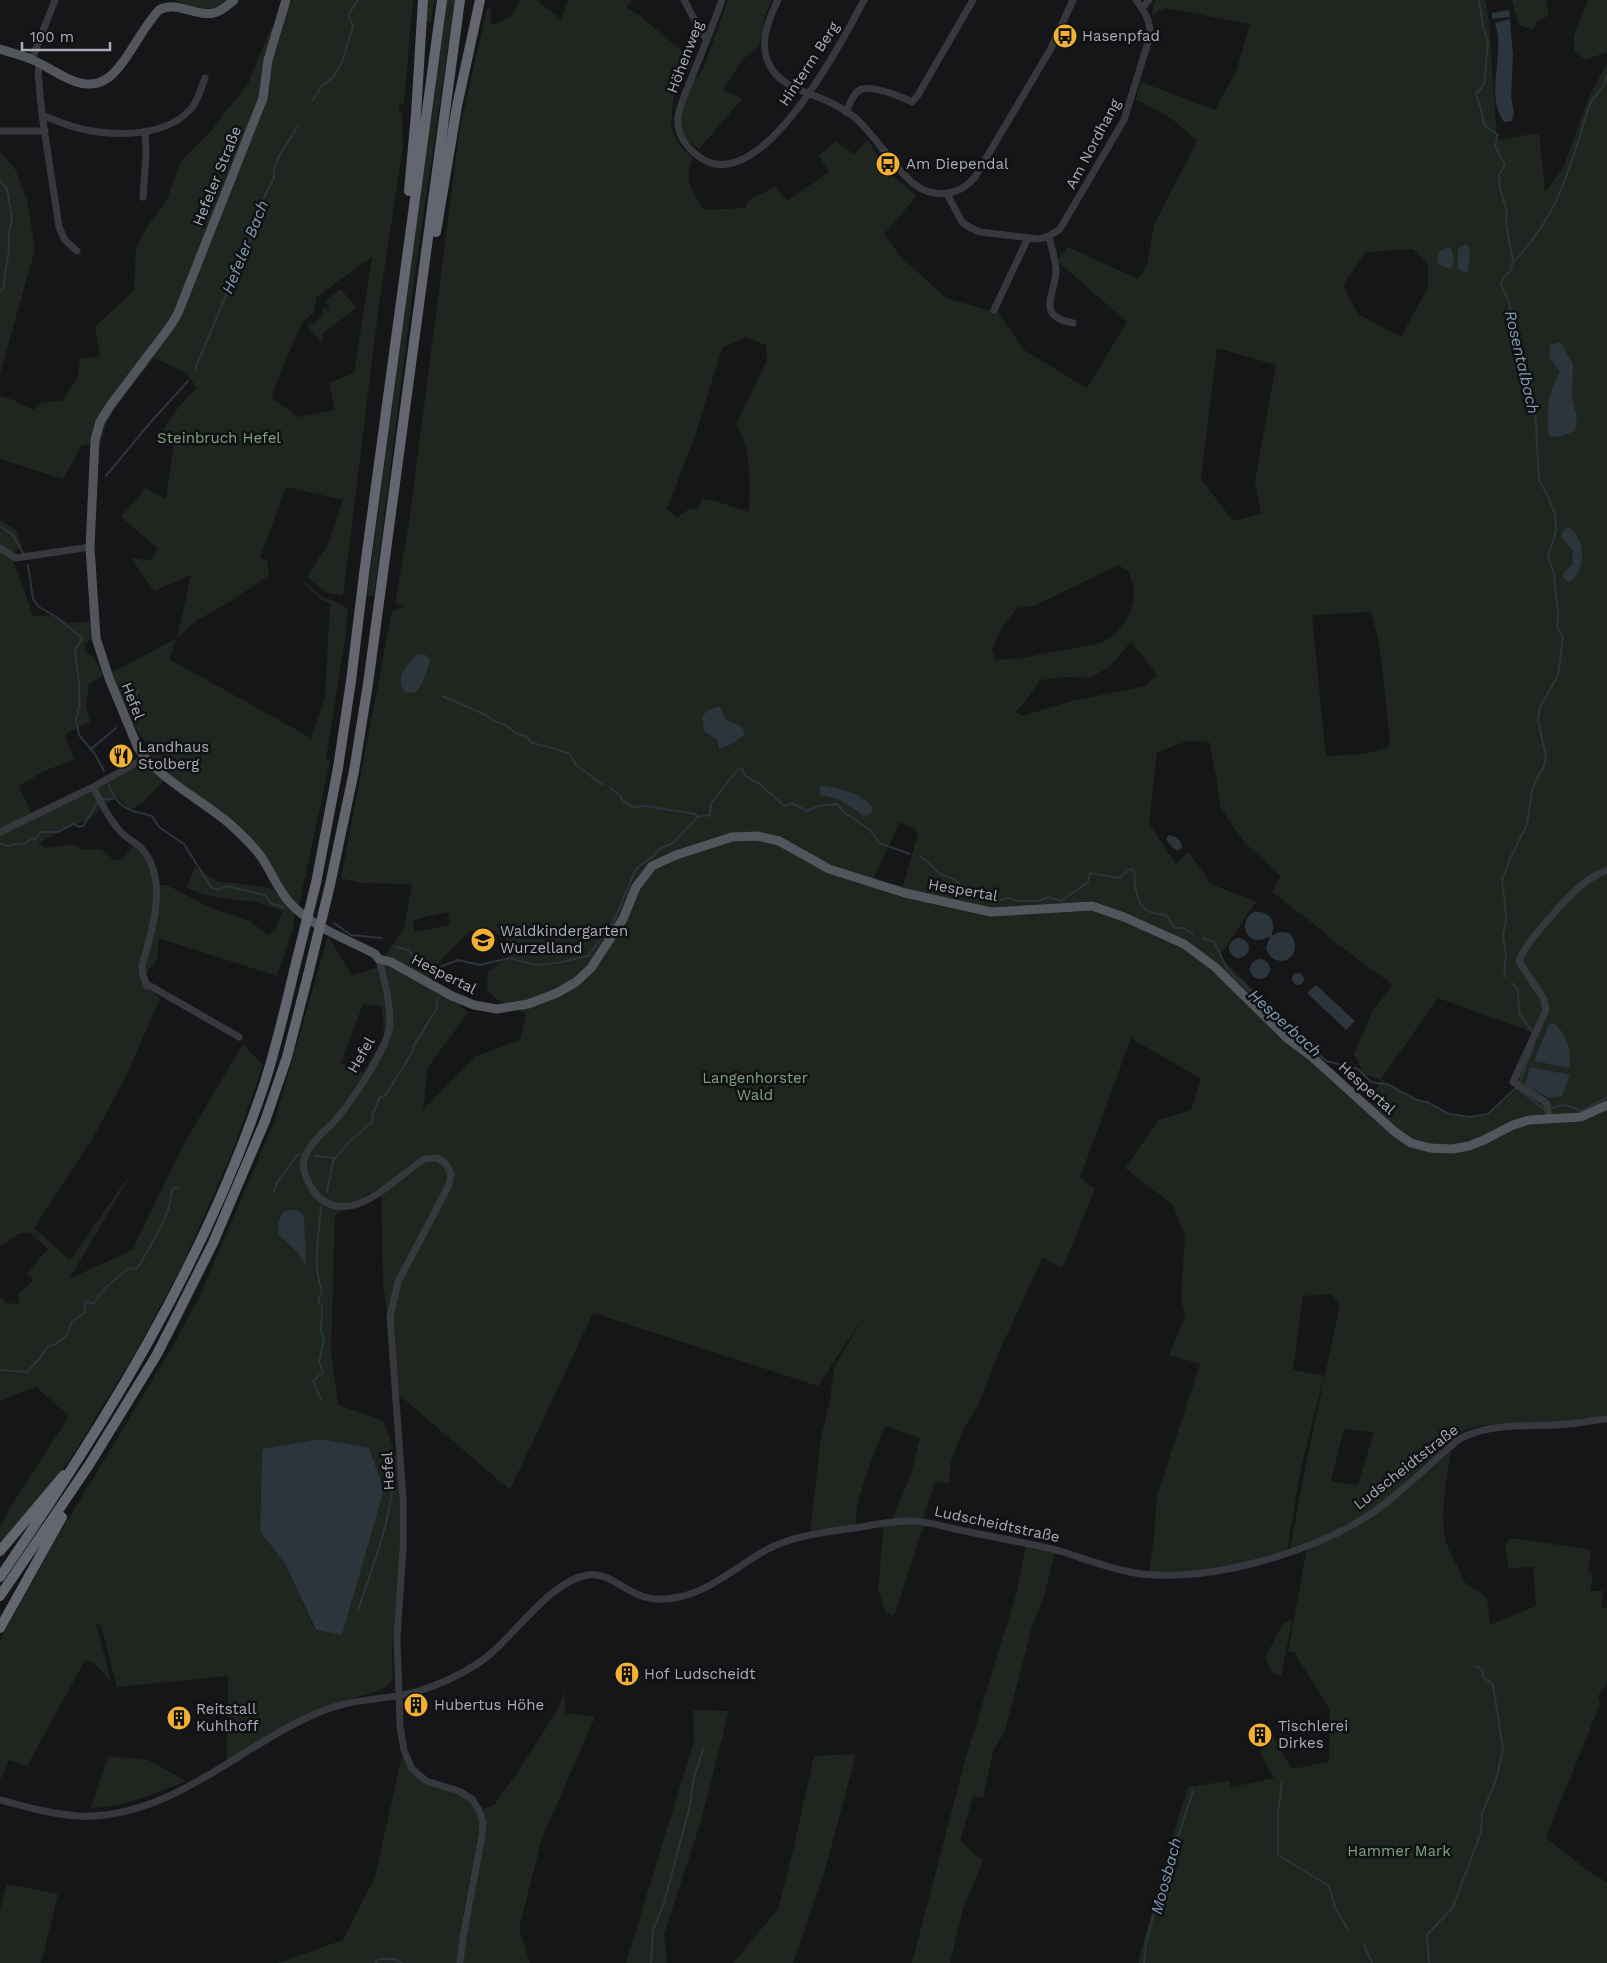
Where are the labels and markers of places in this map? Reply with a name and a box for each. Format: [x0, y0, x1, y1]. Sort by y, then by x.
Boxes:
bus stop icon: Hasenpfad [1052, 23, 1078, 49]
place label: Hasenpfad [1082, 27, 1160, 45]
bus stop icon: Am Diependal [875, 151, 901, 177]
place label: Am Diependal [906, 155, 1009, 173]
place label: Landhaus Stolberg [138, 738, 209, 773]
restaurant icon: Landhaus Stolberg [108, 743, 134, 769]
place label: Waldkindergarten Wurzelland [500, 922, 628, 957]
school or university icon: Waldkindergarten Wurzelland [470, 927, 496, 953]
building icon: Hof Ludscheidt [614, 1661, 640, 1687]
place label: Hof Ludscheidt [644, 1665, 756, 1683]
building icon: Hubertus Höhe [403, 1692, 429, 1718]
place label: Hubertus Höhe [434, 1696, 544, 1714]
place label: Reitstall Kuhlhoff [196, 1700, 259, 1735]
building icon: Reitstall Kuhlhoff [166, 1705, 192, 1731]
place label: Tischlerei Dirkes [1278, 1717, 1348, 1752]
building icon: Tischlerei Dirkes [1247, 1722, 1273, 1748]

